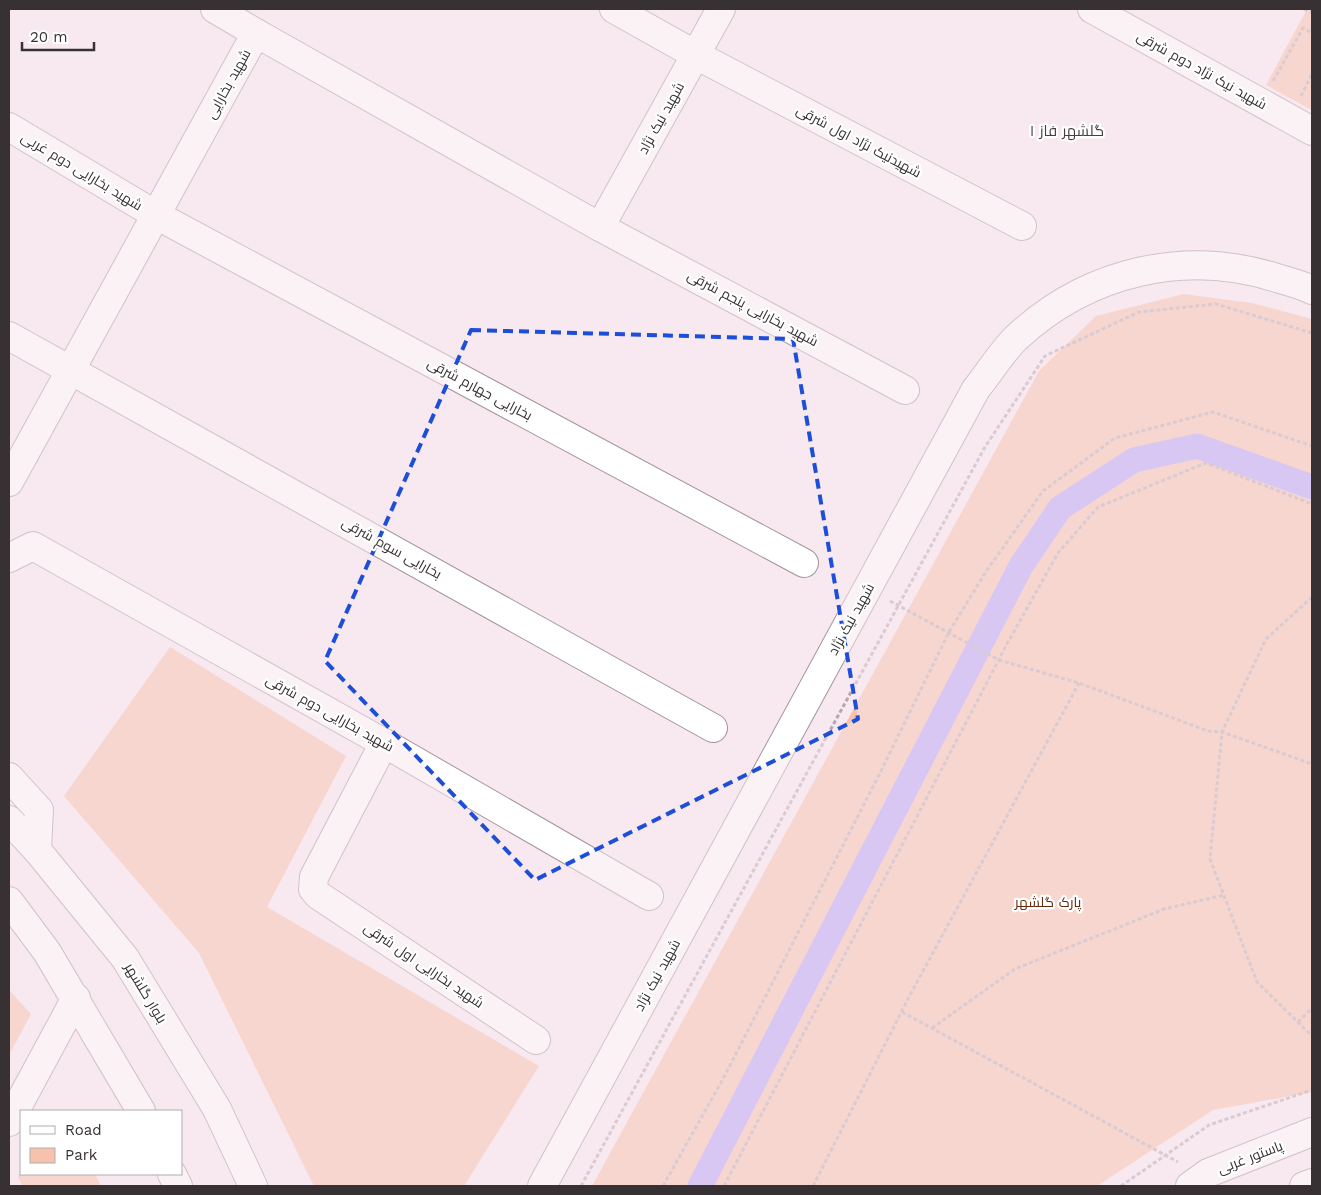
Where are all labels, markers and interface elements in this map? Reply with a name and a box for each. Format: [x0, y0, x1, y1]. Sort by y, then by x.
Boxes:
scale bar [22, 20, 95, 52]
text: 20 m [30, 28, 68, 46]
street label: شهید نیک نژاد دوم شرقی [1133, 28, 1270, 114]
street label: شهید بخارایی [202, 46, 254, 122]
street label: شهید نیک نژاد [635, 79, 687, 157]
street label: شهیدنیک نژاد اول شرقی [793, 101, 924, 182]
district label: گلشهر فاز ۱ [1030, 122, 1104, 141]
street label: شهید بخارایی دوم غربی [18, 129, 145, 215]
street label: شهید بخارایی پنجم شرقی [684, 267, 821, 351]
street label: بخارایی جهارم شرقی [424, 355, 535, 425]
street label: بخارایی سوم شرقی [338, 514, 445, 584]
street label: شهید نیک نژاد [825, 580, 877, 658]
street label: شهید بخارایی دوم شرقی [262, 671, 397, 757]
park label: پارک گلشهر [1014, 894, 1082, 912]
street label: شهید بخارایی اول شرقی [361, 919, 487, 1012]
street label: شهید نیک نژاد [631, 936, 683, 1014]
street label: بلوار گلشهر [121, 959, 170, 1026]
legend [20, 1110, 182, 1175]
text: Road [65, 1121, 102, 1139]
street label: پاستور غربی [1215, 1137, 1286, 1179]
text: Park [65, 1146, 98, 1164]

